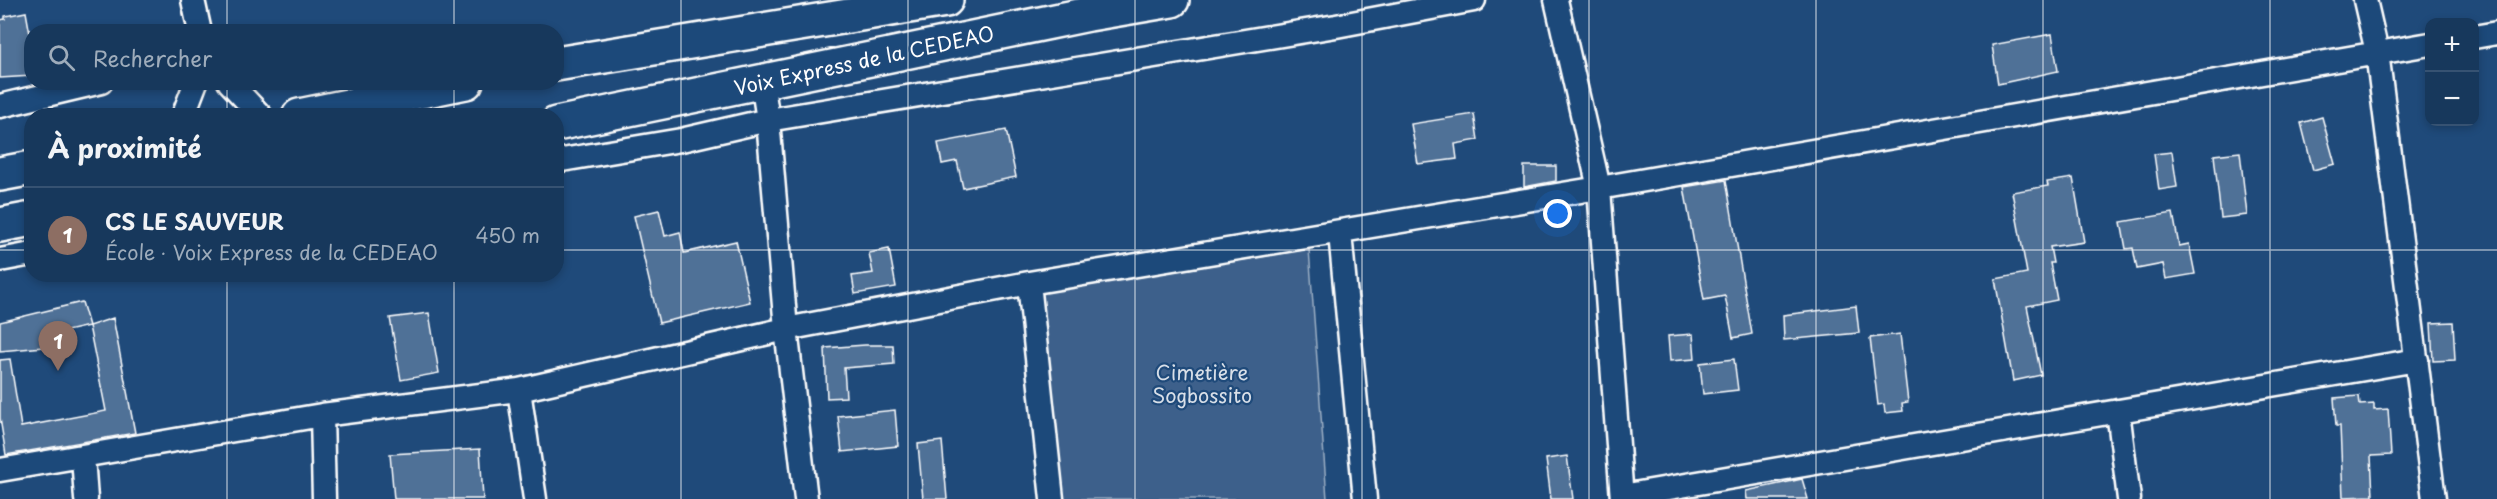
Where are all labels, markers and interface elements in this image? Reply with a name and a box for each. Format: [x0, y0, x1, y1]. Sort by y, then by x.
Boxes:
street label: Voix Express de la CEDEAO [731, 18, 997, 102]
map controls [2425, 18, 2479, 126]
button: + [2425, 18, 2479, 72]
search box [24, 24, 564, 90]
icon: search [45, 41, 78, 74]
text: Rechercher [93, 41, 212, 74]
button: − [2425, 72, 2479, 126]
text: À proximité [48, 128, 202, 167]
your location [1543, 199, 1572, 228]
text: CS LE SAUVEUR [105, 204, 284, 237]
text: 1 [63, 220, 72, 250]
text: 450 m [475, 220, 540, 250]
text: École · Voix Express de la CEDEAO [105, 237, 438, 267]
pin: 1 [38, 322, 78, 371]
park label: Cimetière Sogbossito [1152, 357, 1252, 410]

